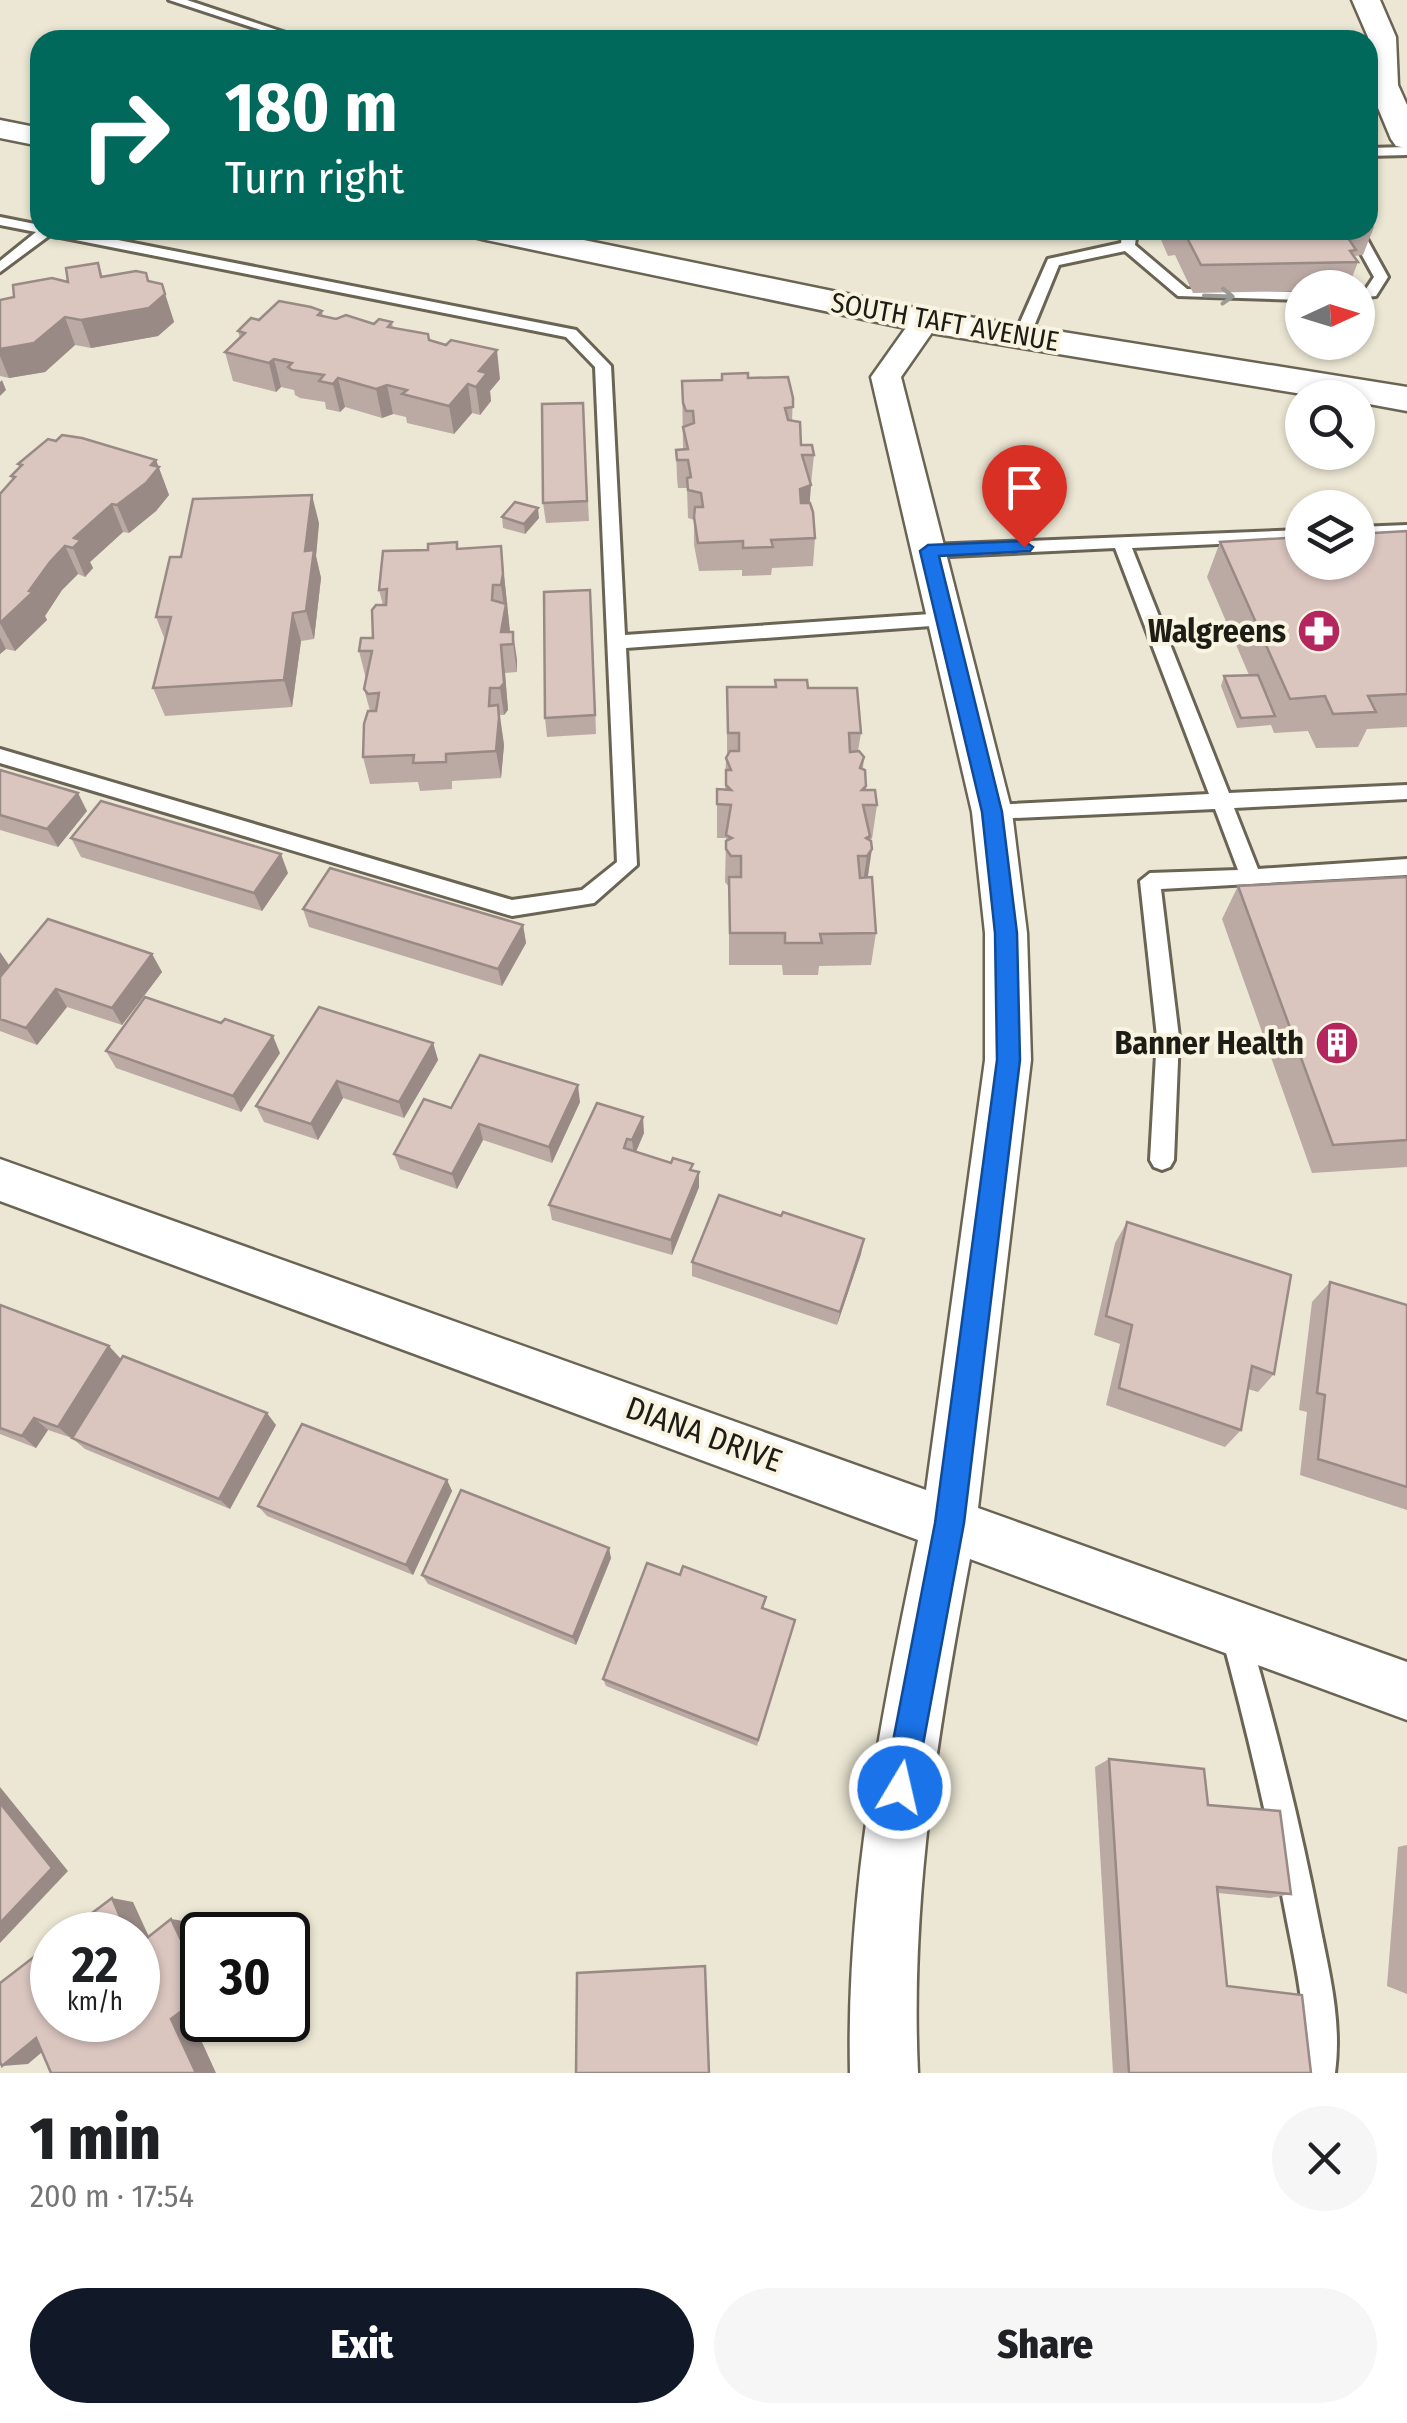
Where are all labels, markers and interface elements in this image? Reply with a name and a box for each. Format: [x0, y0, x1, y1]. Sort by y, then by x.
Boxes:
text: 180 m [225, 66, 398, 150]
icon: right [60, 70, 190, 200]
text: Turn right [225, 151, 404, 205]
north arrow [1285, 270, 1375, 360]
map controls [1285, 270, 1375, 580]
street label: SOUTH TAFT AVENUE [828, 286, 1062, 358]
one-way arrow [1203, 287, 1235, 306]
button: search [1285, 380, 1375, 470]
pin [982, 445, 1067, 548]
icon: arrive [997, 460, 1052, 515]
button: layers [1285, 490, 1375, 580]
pharmacy icon: Walgreens [1296, 608, 1342, 654]
place label: Walgreens [1148, 612, 1286, 650]
building icon: Banner Health [1314, 1020, 1360, 1066]
place label: Banner Health [1114, 1024, 1304, 1062]
street label: DIANA DRIVE [621, 1388, 787, 1480]
position arrow [848, 1736, 952, 1840]
speed limit sign: 30 [180, 1912, 310, 2042]
text: 22 [72, 1935, 118, 1995]
text: km/h [67, 1987, 123, 2017]
text: 1 min [30, 2103, 161, 2175]
button: close [1272, 2106, 1377, 2211]
text: 200 m · 17:54 [30, 2177, 194, 2215]
button: Exit [30, 2288, 694, 2403]
button: Share [714, 2288, 1377, 2403]

